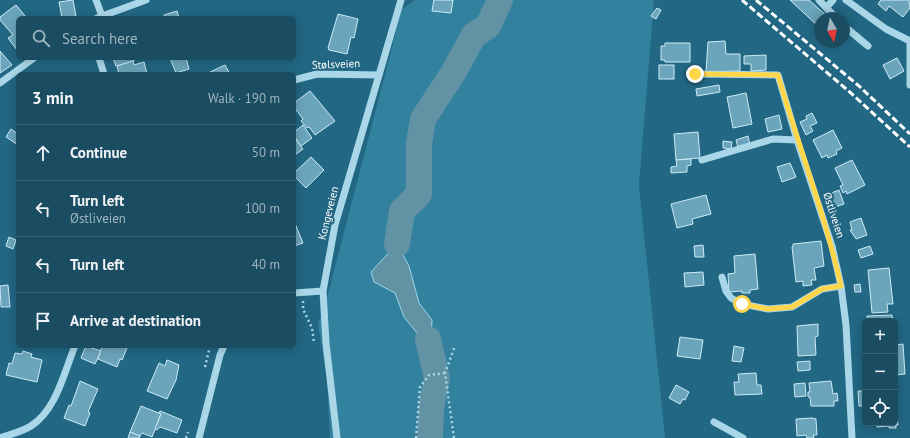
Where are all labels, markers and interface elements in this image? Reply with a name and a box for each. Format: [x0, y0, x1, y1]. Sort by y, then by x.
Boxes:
north arrow [814, 12, 850, 48]
search box [16, 16, 296, 60]
icon: search [30, 27, 52, 49]
text: Search here [62, 29, 138, 48]
street label: Stølsveien [312, 56, 360, 72]
route end [686, 65, 704, 83]
text: 3 min [32, 87, 73, 109]
text: Walk · 190 m [208, 90, 280, 107]
icon: ahead [32, 142, 54, 164]
text: Continue [70, 143, 127, 162]
text: 50 m [252, 144, 280, 161]
street label: Kongeveien [315, 185, 341, 241]
street label: Østliveien [820, 190, 848, 240]
text: Turn left [70, 191, 124, 210]
icon: left [32, 198, 54, 220]
text: 100 m [245, 200, 280, 217]
text: Østliveien [70, 210, 126, 227]
icon: left [32, 254, 54, 276]
text: Turn left [70, 255, 124, 274]
text: 40 m [252, 256, 280, 273]
route start [733, 295, 751, 313]
icon: arrive [32, 310, 54, 332]
text: Arrive at destination [70, 311, 201, 330]
map controls [862, 318, 898, 426]
button: + [862, 318, 898, 354]
button: − [862, 354, 898, 390]
button: locate [862, 390, 898, 426]

